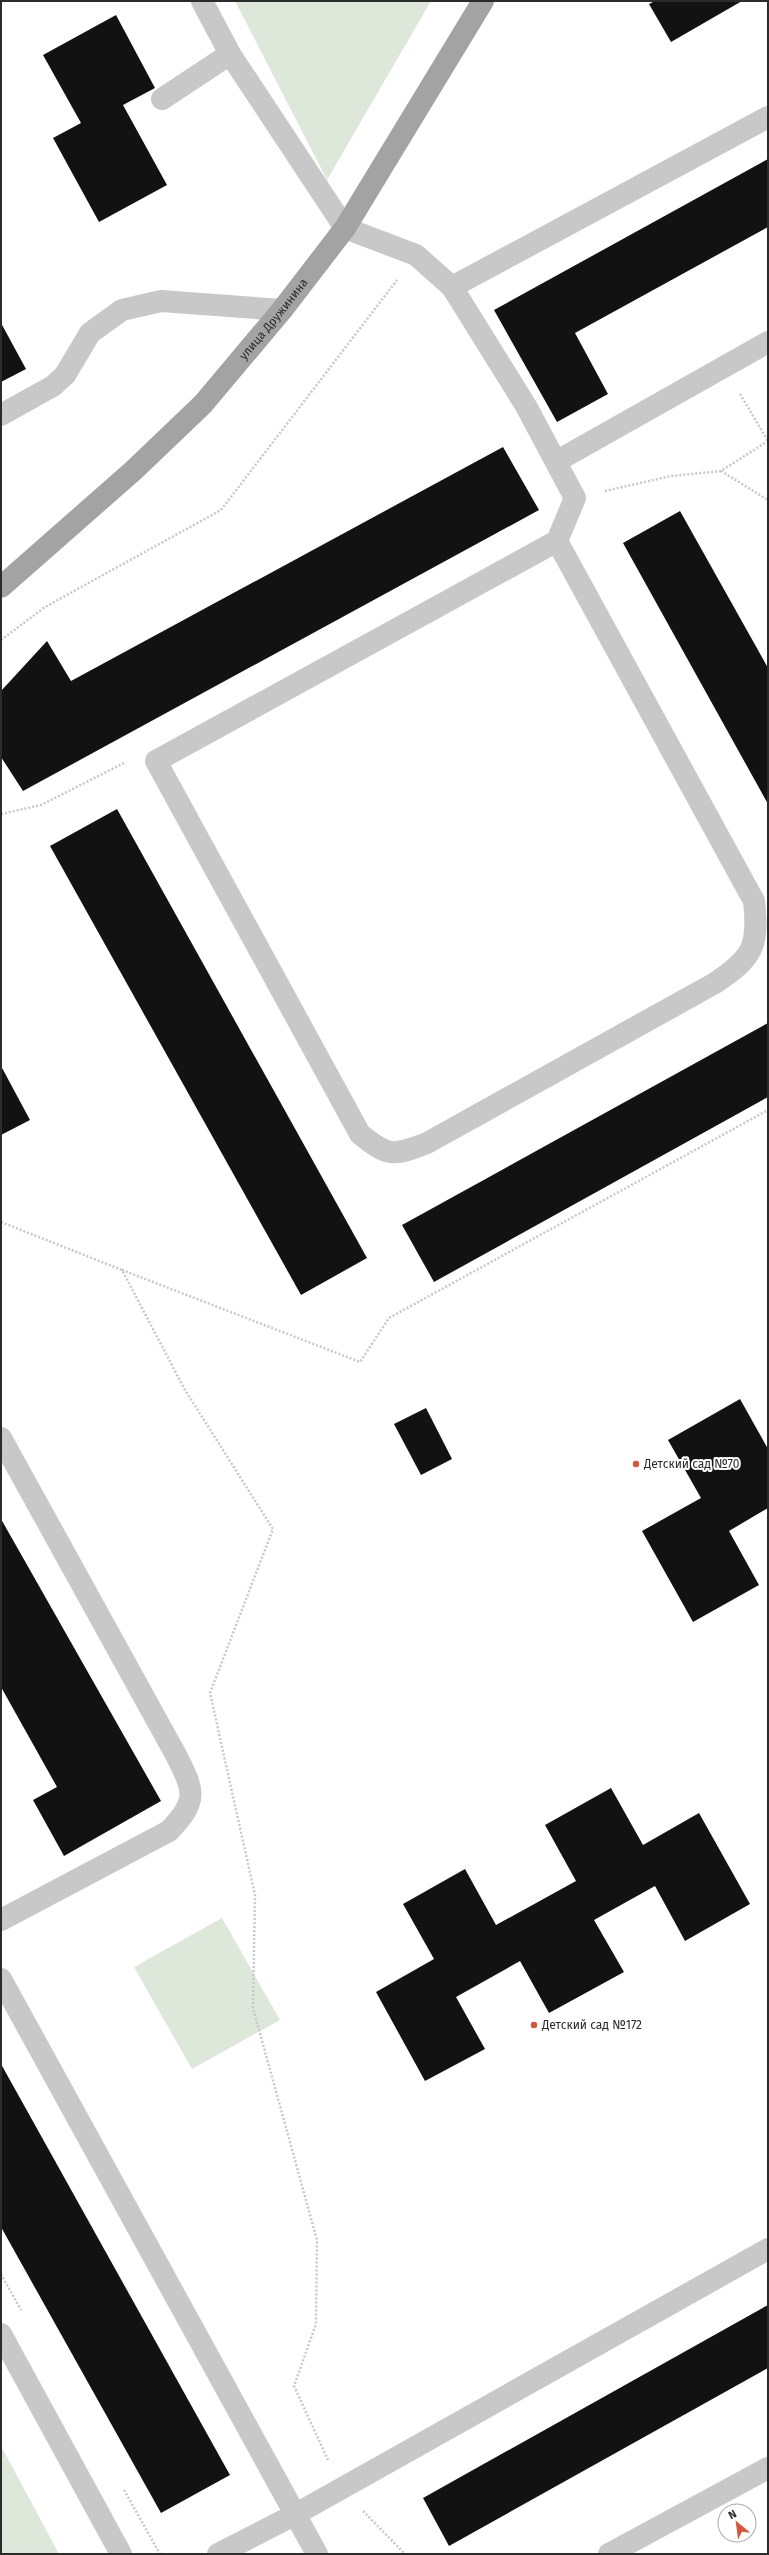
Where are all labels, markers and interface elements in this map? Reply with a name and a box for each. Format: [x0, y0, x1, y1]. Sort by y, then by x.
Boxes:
street label: улица Дружинина [236, 276, 311, 363]
place label: Детский сад №70 [643, 1457, 740, 1471]
marker: Детский сад №70 [631, 1459, 641, 1469]
place label: Детский сад №172 [541, 2018, 642, 2032]
marker: Детский сад №172 [529, 2020, 539, 2030]
north arrow [717, 2503, 757, 2543]
text: N [726, 2507, 739, 2522]

